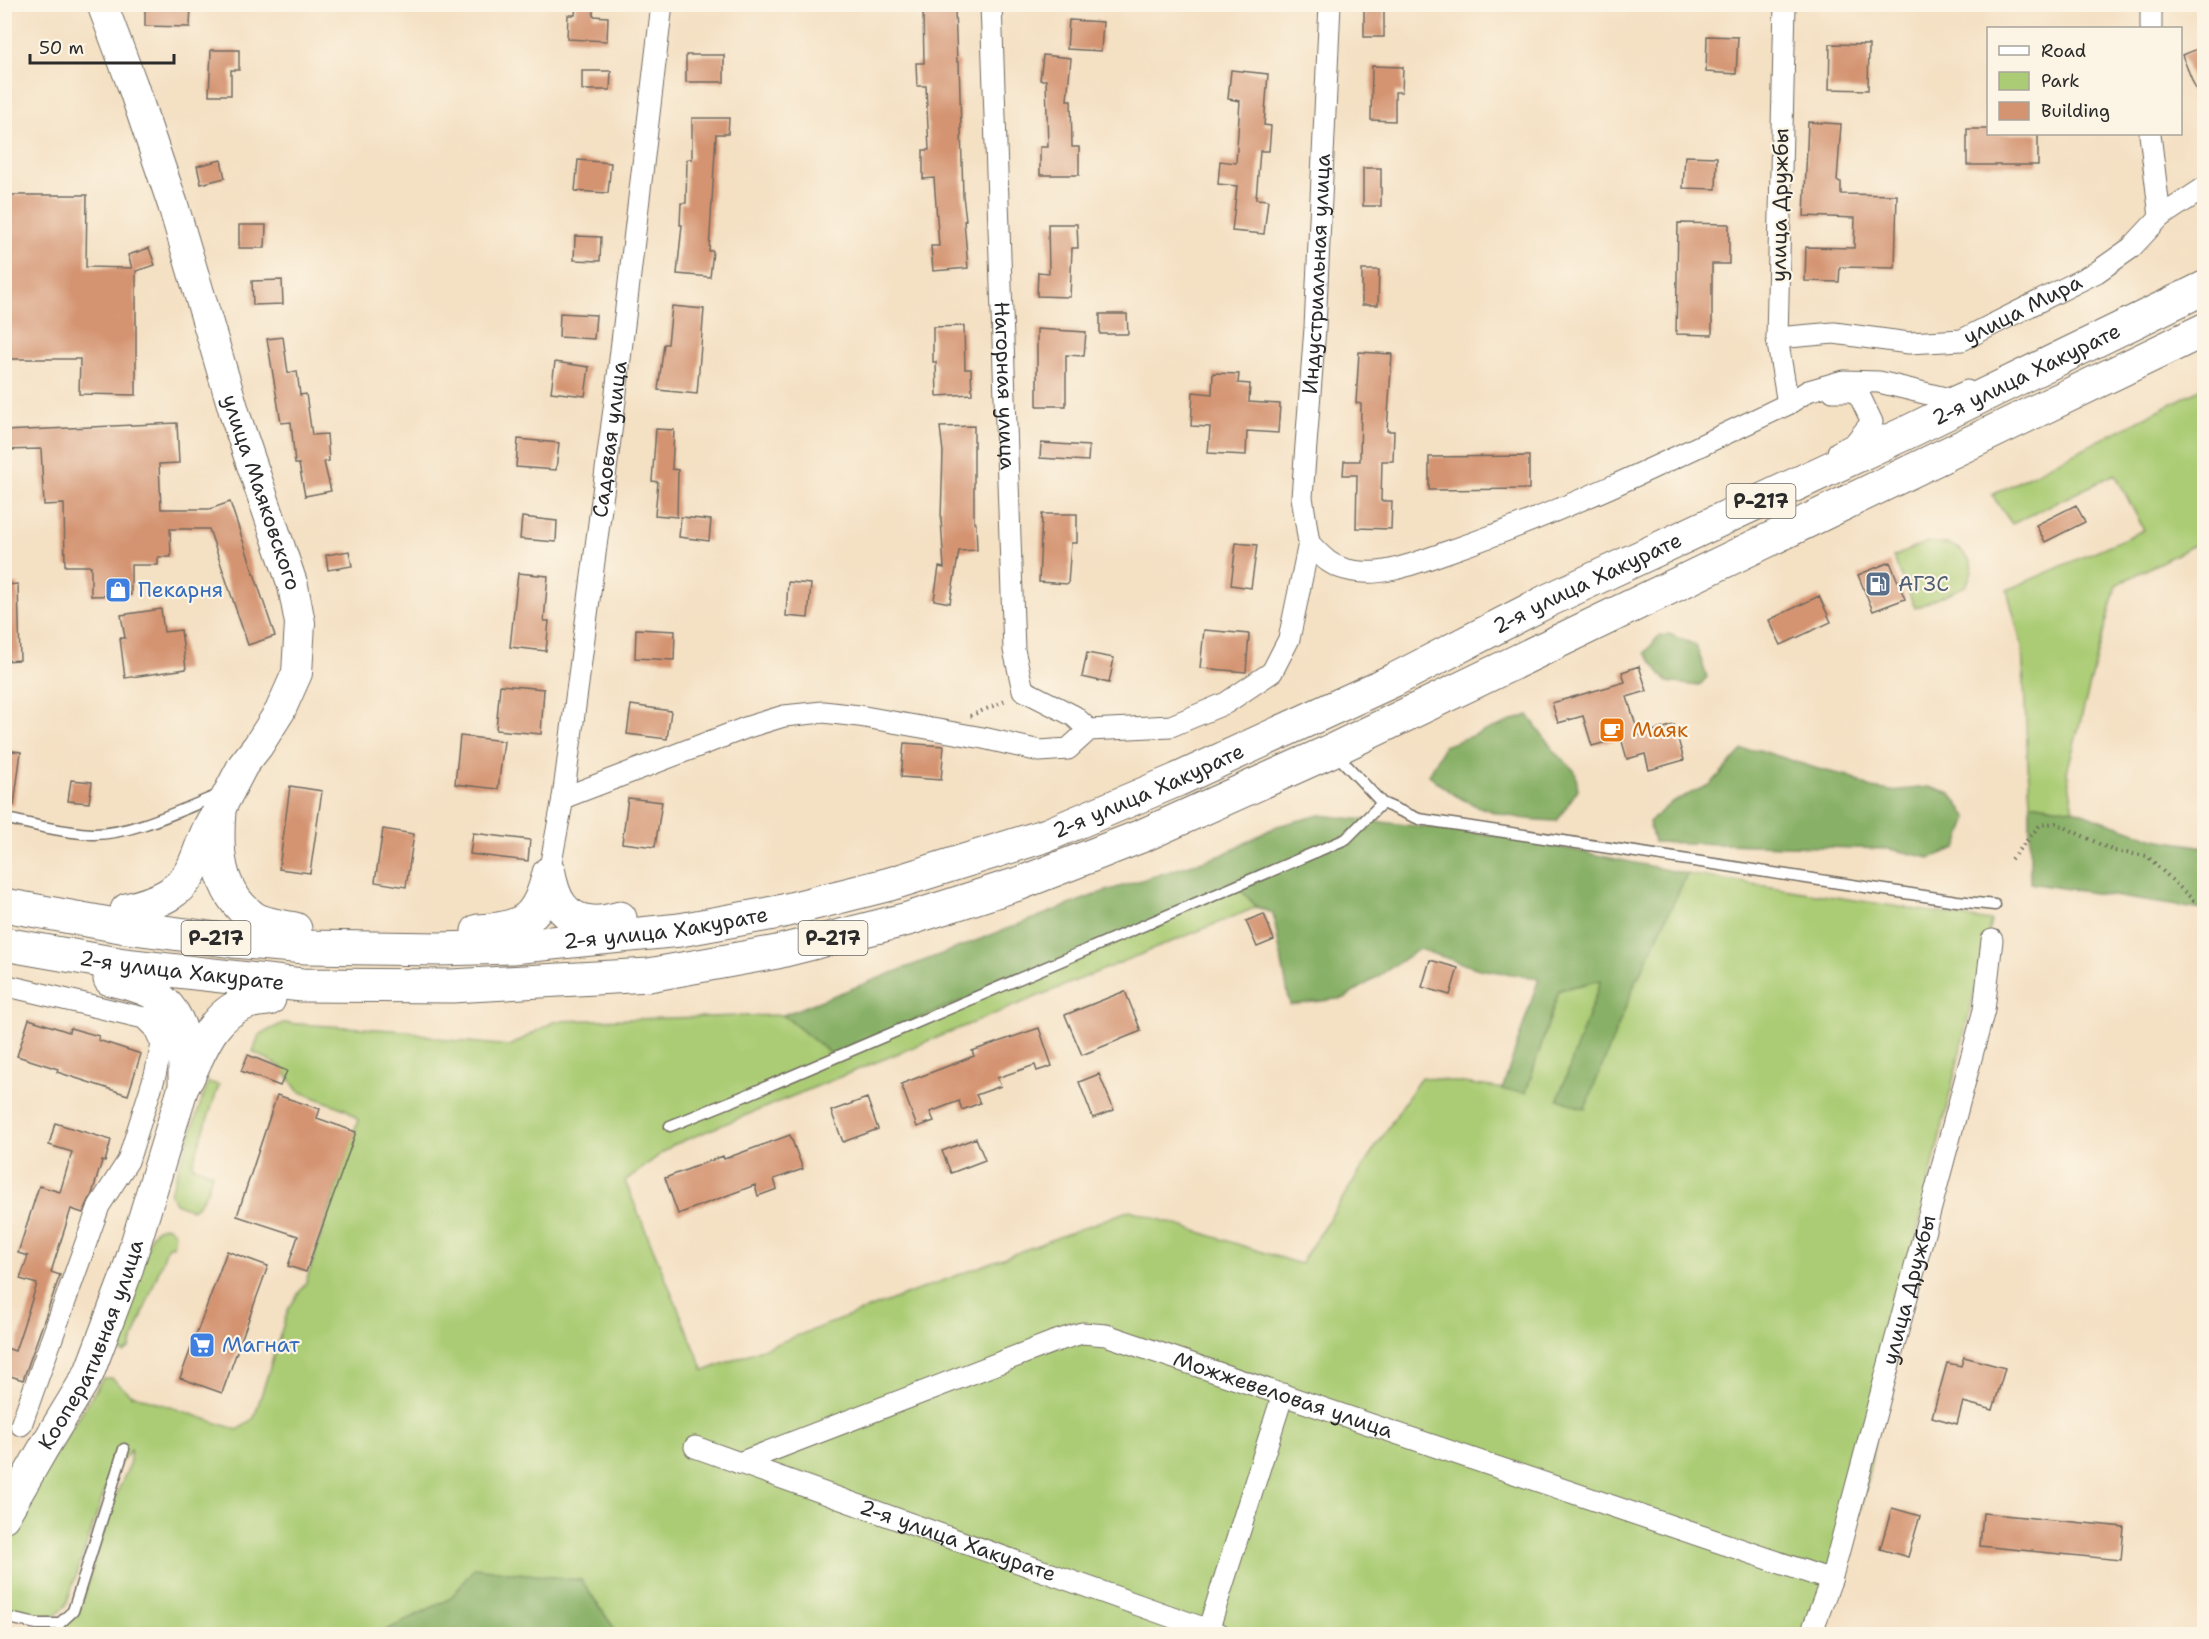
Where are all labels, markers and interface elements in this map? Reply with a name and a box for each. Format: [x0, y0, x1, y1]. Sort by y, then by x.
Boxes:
scale bar [30, 27, 174, 65]
legend [1987, 27, 2182, 135]
text: 50 m [39, 36, 84, 60]
text: Road [2041, 39, 2086, 63]
text: Park [2041, 69, 2080, 93]
text: Building [2041, 99, 2110, 123]
street label: улица Дружбы [1765, 128, 1795, 282]
street label: Индустриальная улица [1296, 153, 1337, 395]
street label: улица Мира [1959, 268, 2087, 351]
street label: Нагорная улица [988, 301, 1022, 470]
street label: 2-я улица Хакурате [1927, 317, 2125, 432]
street label: Садовая улица [586, 359, 634, 519]
street label: улица Маяковского [216, 391, 307, 594]
road number: Р-217 [1726, 484, 1796, 518]
street label: 2-я улица Хакурате [1488, 526, 1686, 641]
fuel station icon: АГЗС [1863, 569, 1893, 599]
place label: АГЗС [1898, 570, 1949, 598]
shop icon: Пекарня [103, 575, 133, 605]
place label: Пекарня [138, 576, 223, 604]
cafe icon: Маяк [1597, 715, 1627, 745]
place label: Маяк [1632, 716, 1688, 744]
street label: 2-я улица Хакурате [1048, 737, 1249, 845]
street label: 2-я улица Хакурате [562, 900, 770, 956]
road number: Р-217 [182, 921, 250, 955]
road number: Р-217 [798, 921, 868, 955]
street label: 2-я улица Хакурате [77, 943, 286, 997]
street label: улица Дружбы [1875, 1212, 1942, 1368]
street label: Кооперативная улица [32, 1236, 150, 1455]
supermarket icon: Магнат [187, 1330, 217, 1360]
place label: Магнат [222, 1331, 300, 1359]
street label: Можжевеловая улица [1170, 1345, 1397, 1445]
street label: 2-я улица Хакурате [856, 1493, 1060, 1588]

